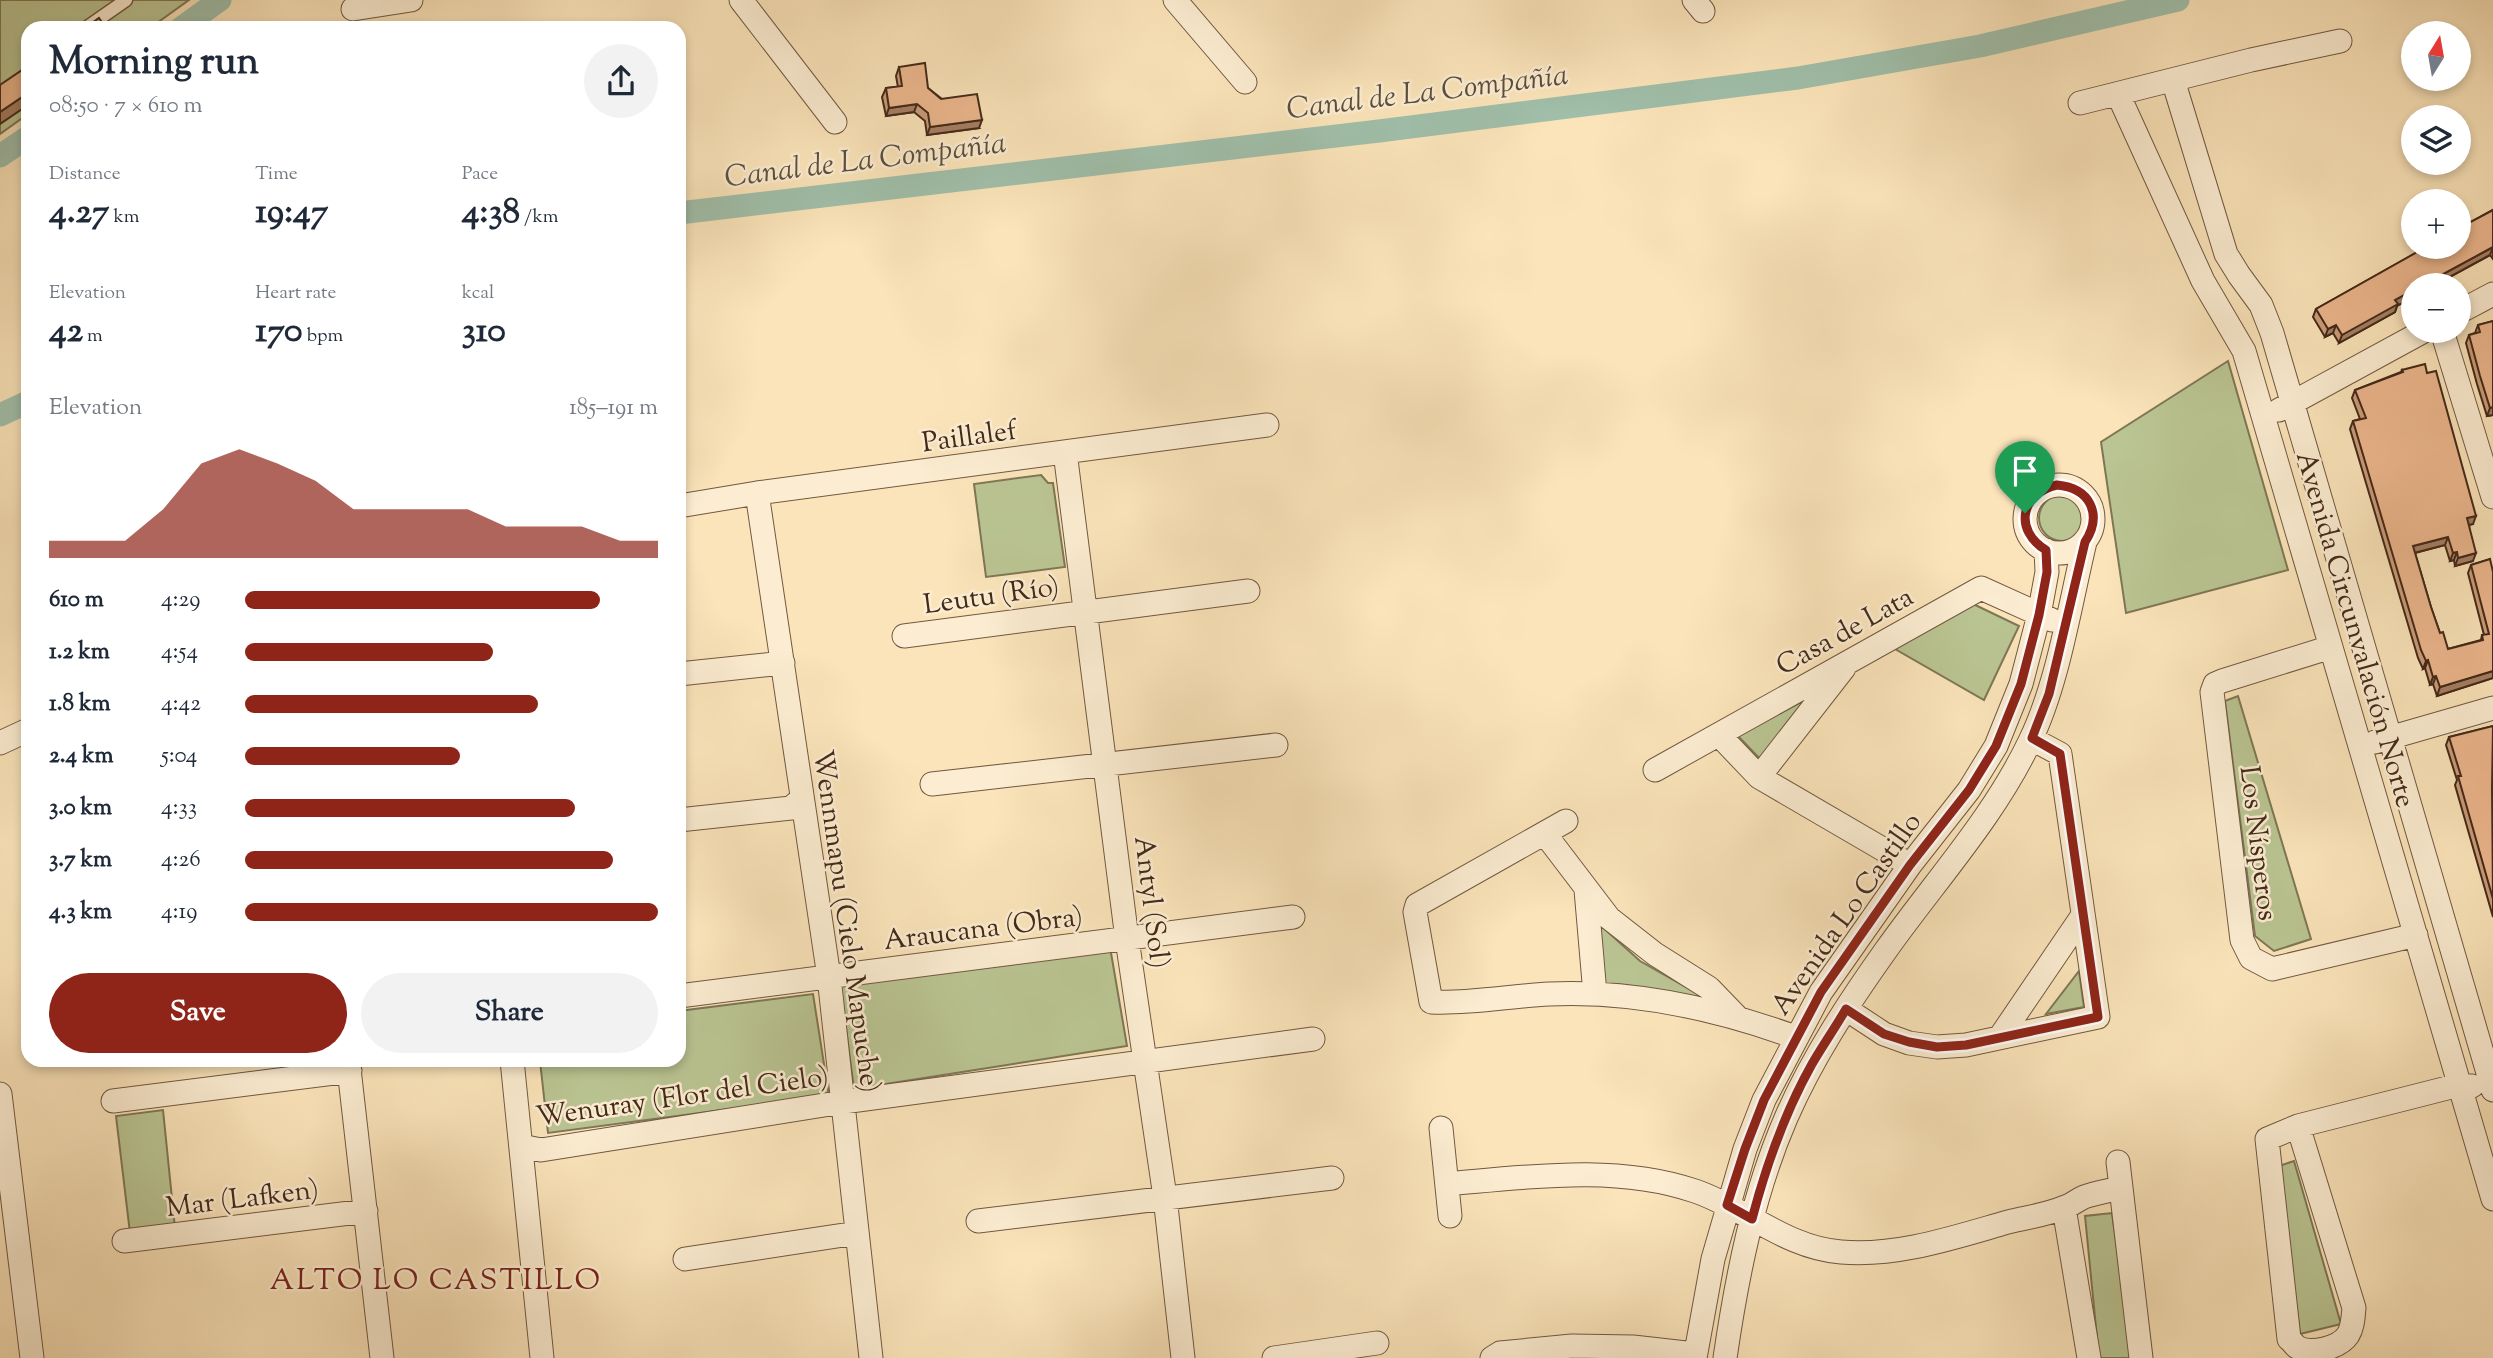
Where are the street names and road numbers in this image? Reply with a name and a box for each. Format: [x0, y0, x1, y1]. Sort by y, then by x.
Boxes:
street label: Paillalef [920, 411, 1021, 464]
street label: Avenida Circunvalación Norte [2284, 447, 2424, 813]
street label: Leutu (Río) [921, 568, 1062, 626]
street label: Casa de Lata [1769, 578, 1921, 687]
street label: Wennmapu (Cielo Mapuche) [801, 748, 889, 1095]
street label: Los Nísperos [2228, 764, 2286, 923]
street label: Avenida Lo Castillo [1762, 805, 1933, 1024]
street label: Antyl (Sol) [1122, 834, 1178, 971]
street label: Araucana (Obra) [881, 898, 1085, 962]
street label: Wenuray (Flor del Cielo) [534, 1058, 831, 1138]
street label: Mar (Lafken) [164, 1171, 321, 1229]

